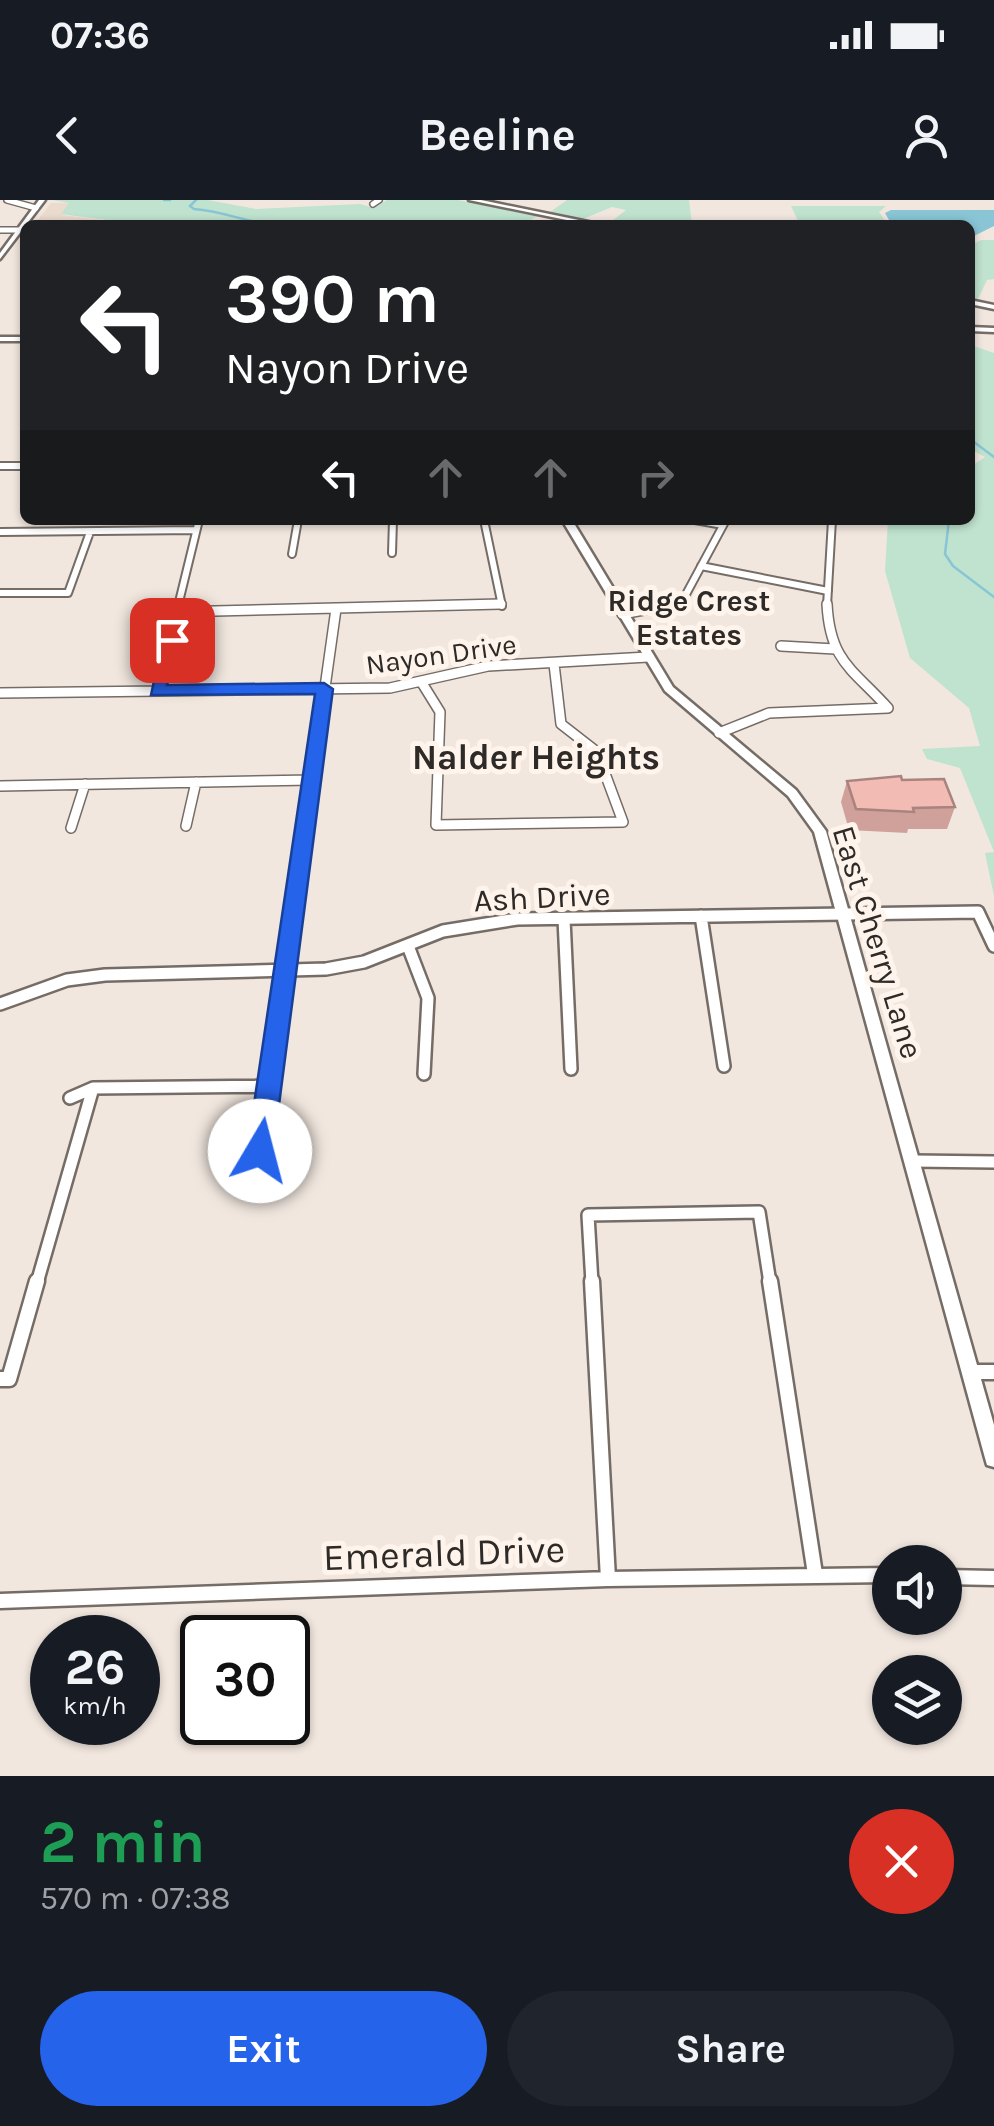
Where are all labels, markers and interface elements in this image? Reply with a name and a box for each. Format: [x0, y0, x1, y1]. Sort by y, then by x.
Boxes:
text: 07:36 [50, 13, 150, 58]
icon: back [40, 108, 95, 163]
icon: person [899, 108, 954, 163]
text: Beeline [418, 109, 576, 161]
text: 390 m [225, 258, 440, 340]
icon: left [60, 260, 190, 390]
text: Nayon Drive [225, 342, 469, 394]
icon: left [313, 450, 368, 505]
icon: ahead [418, 450, 473, 505]
icon: ahead [523, 450, 578, 505]
icon: right [628, 450, 683, 505]
district label: Ridge Crest Estates [608, 583, 771, 653]
pin [130, 598, 215, 683]
icon: arrive [145, 613, 200, 668]
street label: Nayon Drive [364, 628, 519, 681]
district label: Nalder Heights [412, 737, 660, 779]
street label: East Cherry Lane [825, 821, 930, 1063]
street label: Ash Drive [473, 875, 611, 920]
position arrow [208, 1099, 312, 1203]
street label: Emerald Drive [322, 1527, 566, 1580]
map controls [872, 1545, 962, 1745]
button: sound [872, 1545, 962, 1635]
speed limit sign: 30 [180, 1615, 310, 1745]
text: 26 [65, 1638, 125, 1697]
button: layers [872, 1655, 962, 1745]
text: km/h [63, 1691, 127, 1720]
text: 2 min [40, 1807, 205, 1877]
button: close [849, 1809, 954, 1914]
text: 570 m · 07:38 [40, 1880, 230, 1917]
button: Exit [40, 1991, 487, 2106]
button: Share [507, 1991, 954, 2106]

